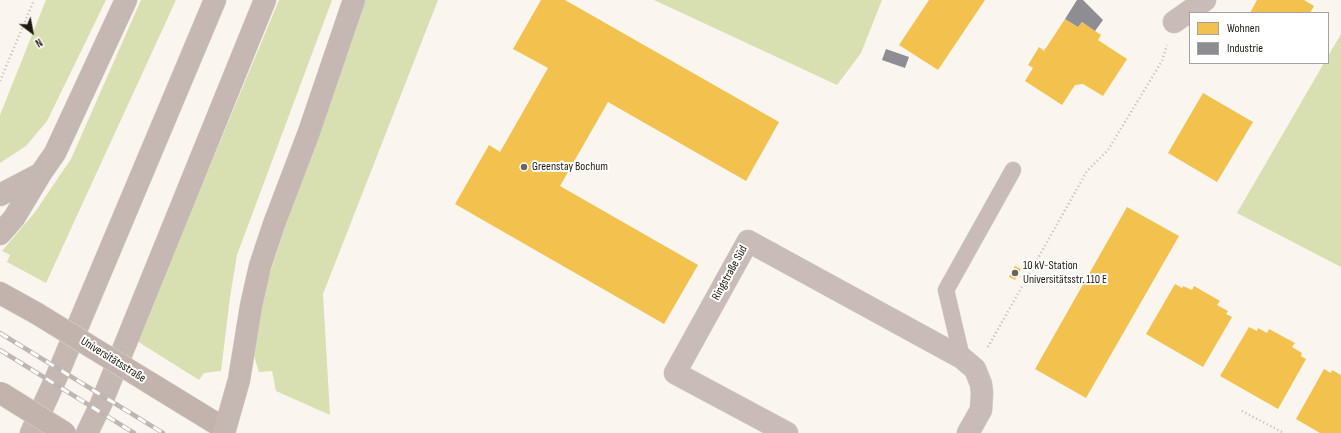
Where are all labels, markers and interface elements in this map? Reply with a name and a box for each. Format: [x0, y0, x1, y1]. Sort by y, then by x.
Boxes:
north arrow [12, 12, 52, 52]
legend [1189, 12, 1329, 64]
text: Wohnen [1227, 21, 1260, 36]
text: N [33, 36, 45, 50]
text: Industrie [1227, 41, 1263, 56]
place label: Greenstay Bochum [532, 160, 608, 174]
marker: Greenstay Bochum [519, 162, 529, 172]
street label: Ringstraße Süd [709, 243, 751, 303]
place label: 10 kV-Station Universitätsstr. 110 E [1023, 259, 1107, 287]
marker: 10 kV-Station Universitätsstr. 110 E [1010, 268, 1020, 278]
street label: Universitätsstraße [78, 334, 148, 386]

